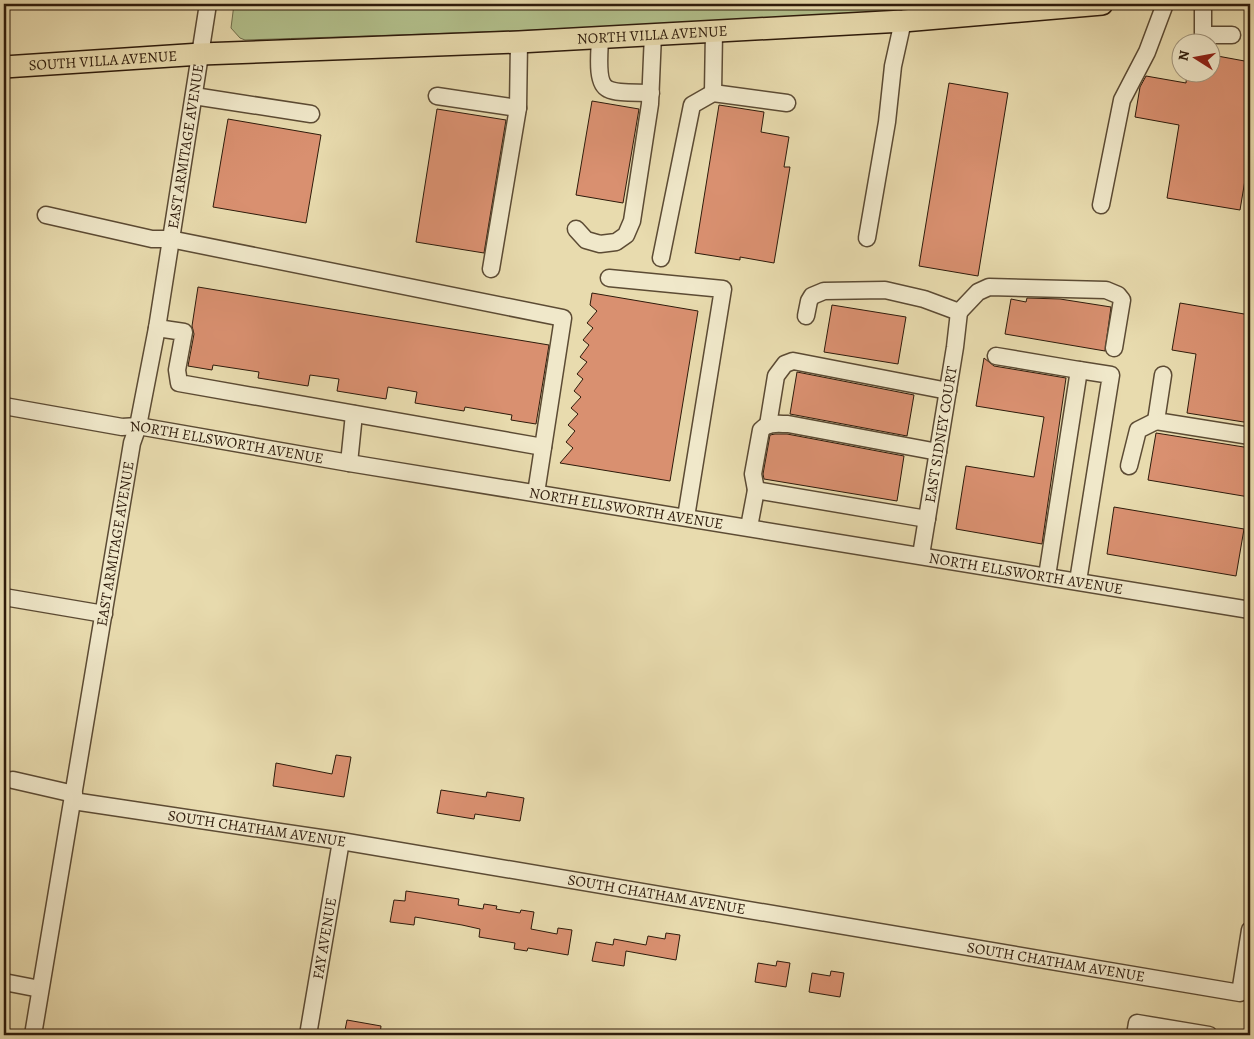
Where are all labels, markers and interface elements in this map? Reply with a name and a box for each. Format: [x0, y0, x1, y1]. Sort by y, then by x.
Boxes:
street label: NORTH VILLA AVENUE [576, 21, 728, 49]
north arrow [1172, 32, 1222, 82]
street label: SOUTH VILLA AVENUE [28, 46, 178, 75]
text: N [1173, 49, 1194, 62]
street label: EAST ARMITAGE AVENUE [163, 62, 208, 230]
street label: EAST SIDNEY COURT [920, 364, 962, 504]
street label: NORTH ELLSWORTH AVENUE [129, 416, 325, 468]
street label: EAST ARMITAGE AVENUE [92, 460, 139, 628]
street label: NORTH ELLSWORTH AVENUE [528, 483, 725, 534]
street label: NORTH ELLSWORTH AVENUE [927, 548, 1124, 599]
street label: SOUTH CHATHAM AVENUE [167, 805, 348, 852]
street label: SOUTH CHATHAM AVENUE [566, 869, 747, 919]
street label: FAY AVENUE [308, 896, 341, 981]
street label: SOUTH CHATHAM AVENUE [966, 937, 1146, 987]

